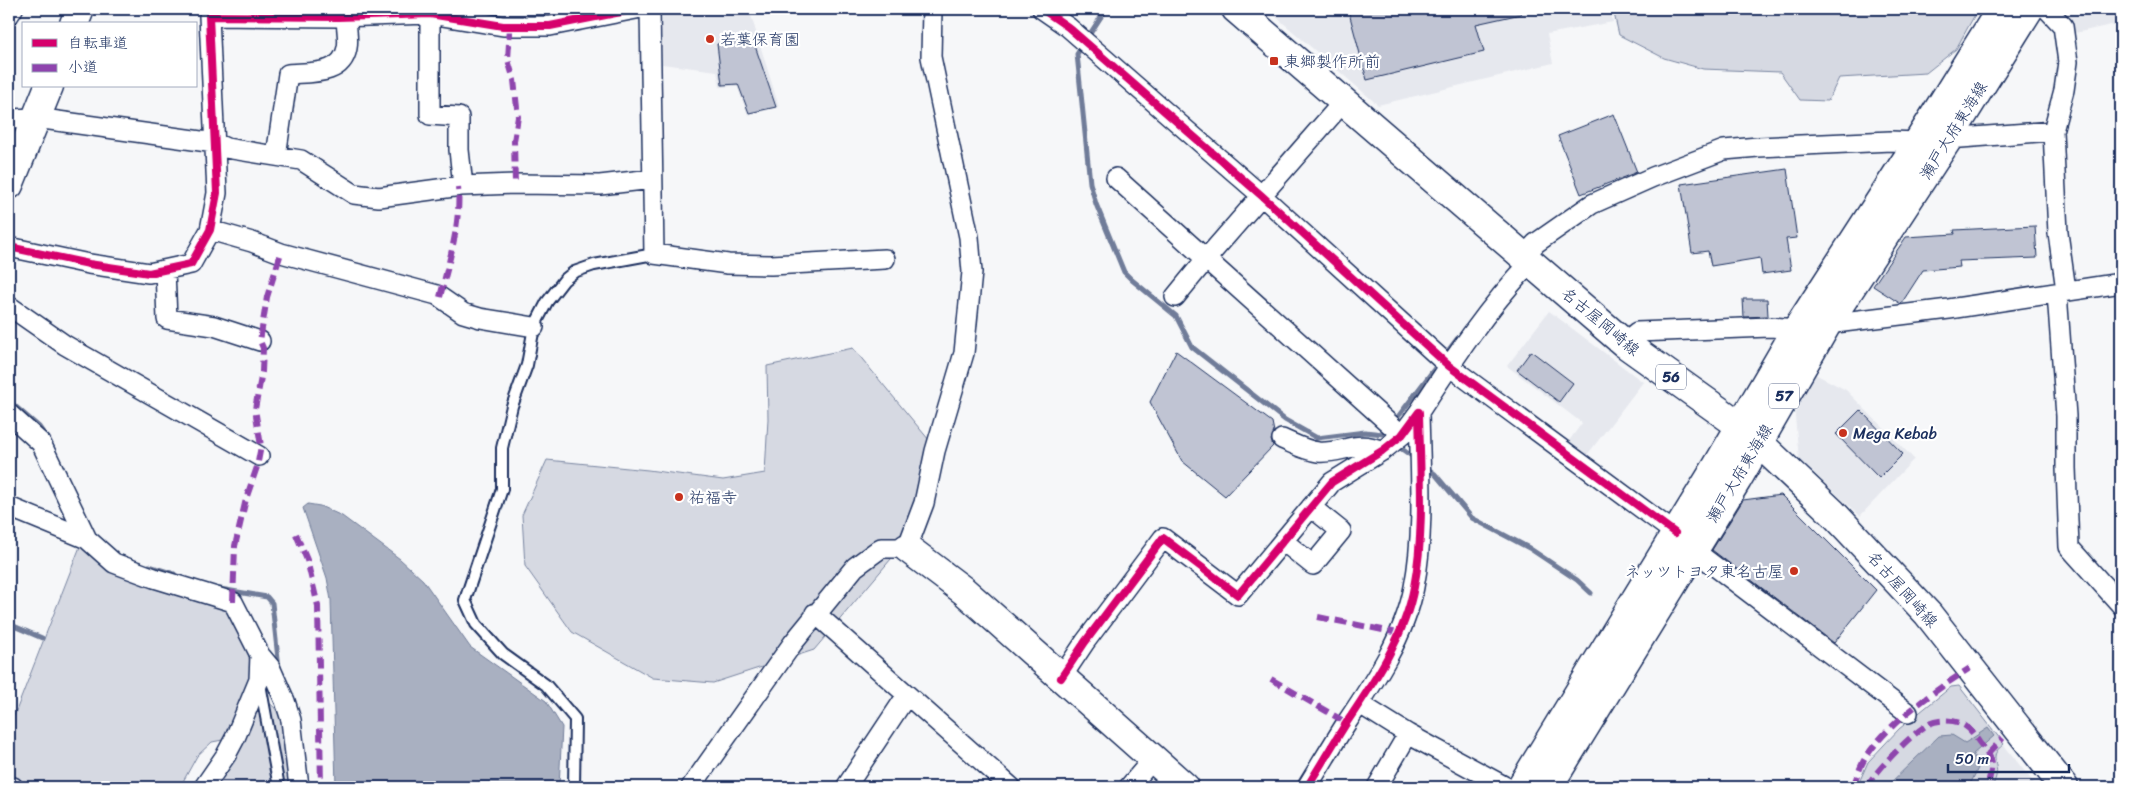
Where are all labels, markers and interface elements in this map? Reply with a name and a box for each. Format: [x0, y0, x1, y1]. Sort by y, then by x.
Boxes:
legend [22, 22, 198, 88]
place label: 若葉保育園 [720, 25, 800, 54]
text: 自転車道 [68, 30, 128, 56]
marker: 若葉保育園 [704, 33, 716, 45]
place label: 東郷製作所前 [1284, 47, 1380, 76]
text: 小道 [68, 54, 98, 80]
marker: 東郷製作所前 [1268, 55, 1280, 67]
street label: 瀬戸大府東海線 [1911, 75, 1995, 185]
street label: 名古屋岡崎線 [1555, 279, 1647, 363]
road number: 56 [1656, 364, 1686, 390]
road number: 57 [1769, 384, 1799, 408]
street label: 瀬戸大府東海線 [1698, 418, 1781, 529]
place label: Mega Kebab [1853, 419, 1938, 448]
marker: Mega Kebab [1837, 427, 1849, 439]
place label: 祐福寺 [689, 483, 737, 512]
marker: 祐福寺 [673, 491, 685, 503]
street label: 名古屋岡崎線 [1860, 544, 1946, 635]
place label: ネッツトヨタ東名古屋 [1625, 557, 1784, 586]
marker: ネッツトヨタ東名古屋 [1788, 565, 1800, 577]
scale bar [1948, 741, 2069, 773]
text: 50 m [1955, 746, 1990, 772]

